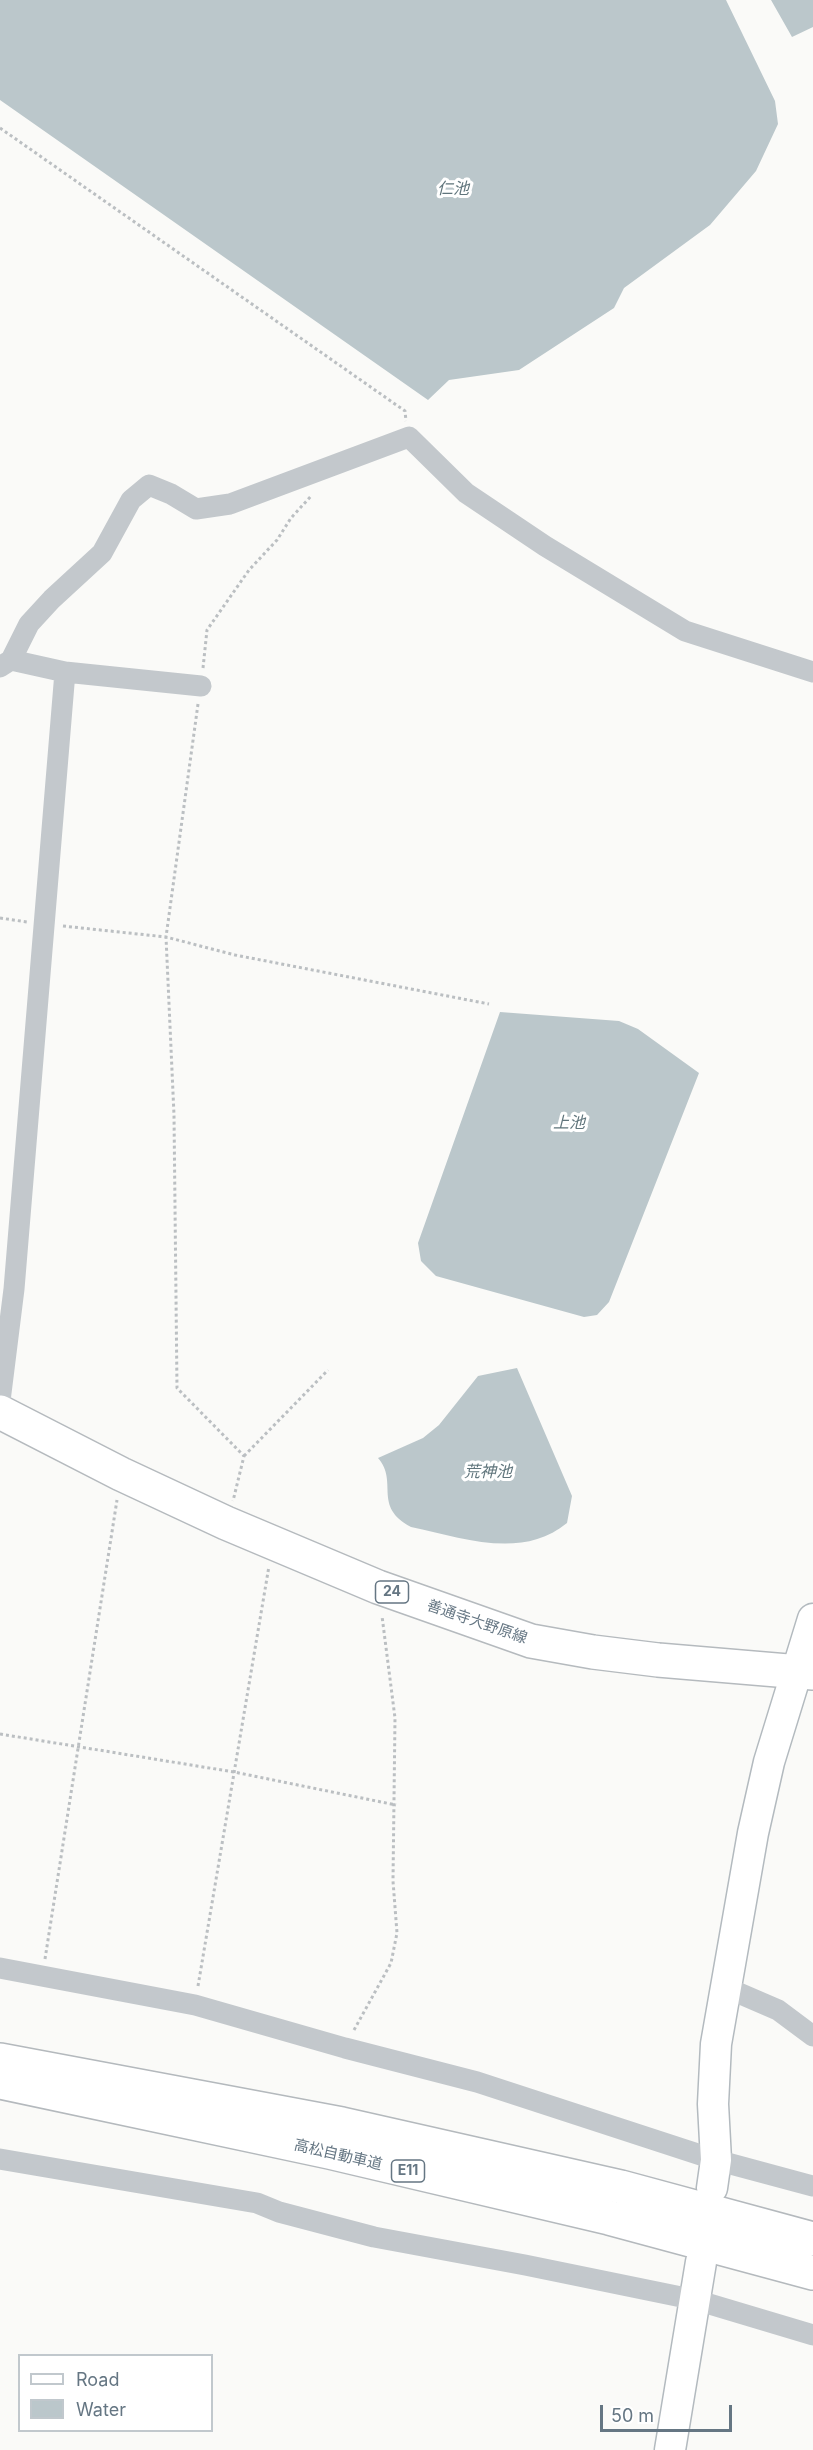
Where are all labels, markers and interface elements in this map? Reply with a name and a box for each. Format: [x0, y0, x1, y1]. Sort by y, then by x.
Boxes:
water label: 仁池 [437, 179, 469, 199]
water label: 上池 [553, 1113, 585, 1133]
water label: 荒神池 [464, 1462, 512, 1482]
road number: 24 [376, 1581, 408, 1603]
street label: 善通寺大野原線 [424, 1596, 530, 1648]
street label: 高松自動車道 [292, 2136, 384, 2174]
road number: E11 [392, 2160, 424, 2182]
legend [18, 2354, 213, 2432]
text: Road [76, 2369, 119, 2390]
scale bar [603, 2393, 735, 2431]
text: Water [76, 2399, 126, 2420]
text: 50 m [611, 2405, 654, 2426]

